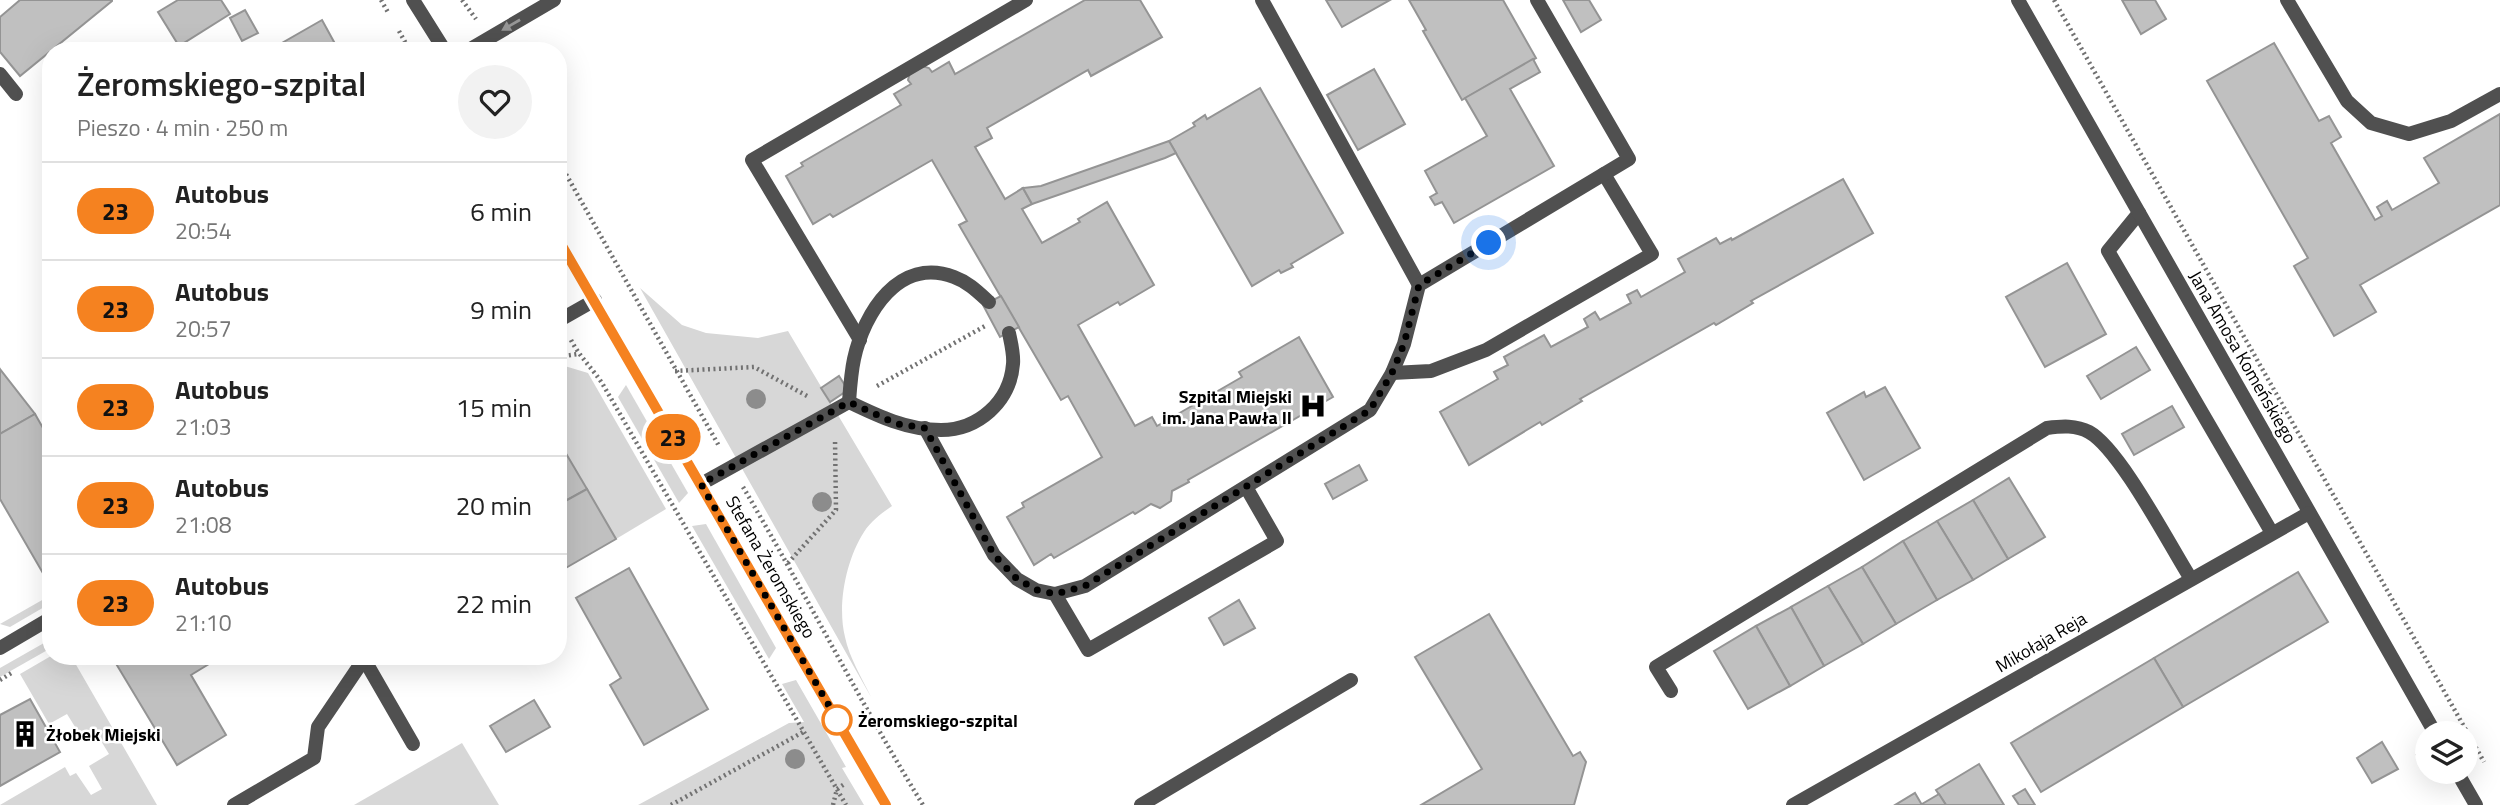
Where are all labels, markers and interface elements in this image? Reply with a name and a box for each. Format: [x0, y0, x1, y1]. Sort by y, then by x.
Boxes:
one-way arrow [501, 19, 520, 32]
text: Żeromskiego-szpital [77, 59, 366, 109]
button: heart [458, 65, 532, 139]
text: Pieszo · 4 min · 250 m [77, 110, 288, 145]
text: Autobus [175, 174, 269, 213]
text: 6 min [470, 192, 532, 231]
text: 23 [102, 193, 129, 229]
text: 20:54 [175, 213, 232, 248]
your location [1471, 225, 1506, 260]
street label: Jana Amosa Komeńskiego [2182, 266, 2304, 448]
text: Autobus [175, 272, 269, 311]
text: 9 min [470, 290, 532, 329]
text: 23 [102, 291, 129, 327]
text: 20:57 [175, 311, 232, 346]
text: Autobus [175, 370, 269, 409]
place label: Szpital Miejski im. Jana Pawła II [1162, 383, 1292, 431]
text: 15 min [456, 388, 532, 427]
text: 23 [102, 389, 129, 425]
hospital icon: Szpital Miejski im. Jana Pawła II [1298, 391, 1328, 421]
text: 21:03 [175, 409, 232, 444]
line badge: 23 [642, 414, 704, 460]
text: 23 [660, 419, 686, 455]
text: Autobus [175, 468, 269, 507]
text: 20 min [456, 486, 532, 525]
text: 23 [102, 487, 129, 523]
street label: Stefana Żeromskiego [719, 491, 823, 643]
text: 21:08 [175, 507, 232, 542]
text: Autobus [175, 566, 269, 605]
text: 22 min [456, 584, 532, 623]
text: 23 [102, 585, 129, 621]
text: 21:10 [175, 605, 232, 640]
street label: Mikołaja Reja [1990, 605, 2092, 679]
marker: Żeromskiego-szpital [822, 705, 852, 735]
place label: Żeromskiego-szpital [858, 707, 1018, 734]
building icon: Żłobek Miejski [10, 719, 40, 749]
place label: Żłobek Miejski [46, 721, 161, 748]
map controls [2415, 721, 2478, 784]
button: layers [2415, 721, 2478, 784]

